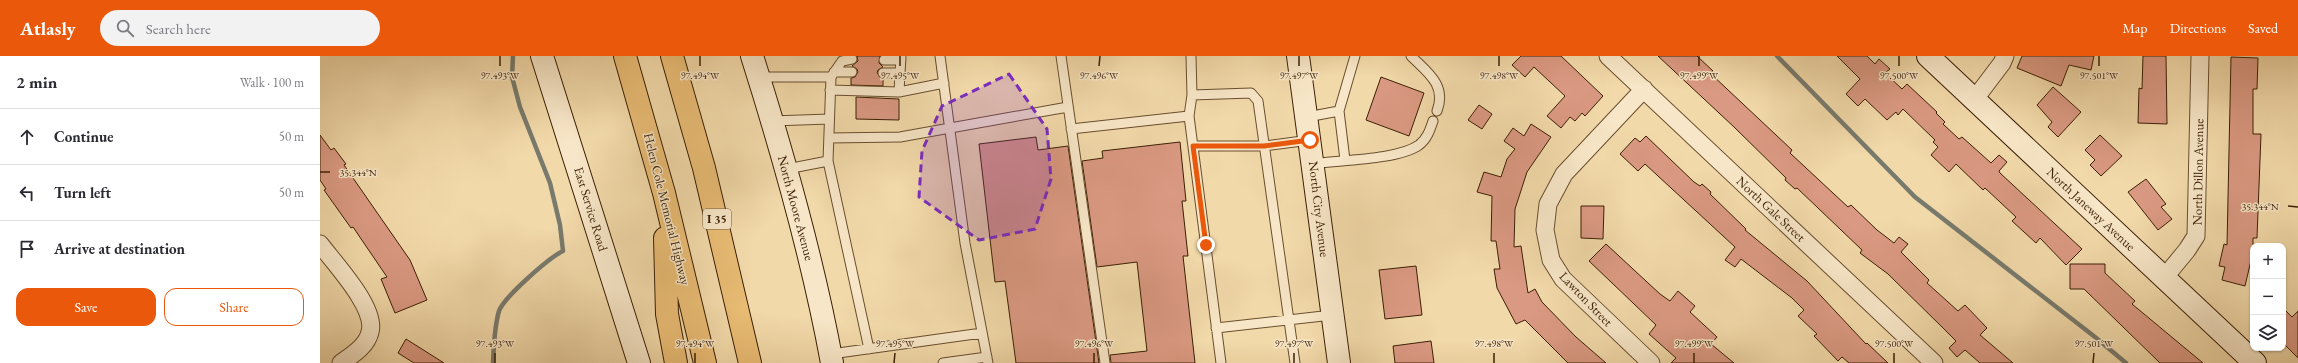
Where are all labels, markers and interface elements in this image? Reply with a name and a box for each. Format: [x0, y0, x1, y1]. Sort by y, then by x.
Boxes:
search box [100, 10, 380, 46]
text: Atlasly [20, 16, 76, 41]
icon: search [114, 17, 136, 39]
text: Search here [146, 19, 211, 38]
text: Map [2122, 19, 2148, 37]
text: Directions [2170, 19, 2226, 37]
text: Saved [2248, 19, 2278, 37]
text: 97.493°W [481, 69, 520, 82]
text: 97.494°W [681, 69, 720, 82]
text: 97.495°W [881, 69, 920, 82]
text: 97.496°W [1080, 69, 1119, 82]
text: 97.497°W [1280, 69, 1319, 82]
text: 97.498°W [1480, 69, 1519, 82]
text: 97.499°W [1680, 69, 1719, 82]
text: 97.500°W [1880, 69, 1919, 82]
text: 97.501°W [2080, 69, 2119, 82]
text: 2 min [16, 71, 57, 93]
text: Walk · 100 m [240, 74, 304, 91]
street label: North Dillon Avenue [2189, 118, 2207, 226]
icon: ahead [16, 126, 38, 148]
text: Continue [54, 127, 114, 146]
text: 50 m [279, 128, 304, 145]
street label: Helen Cole Memorial Highway [640, 131, 694, 287]
route start [1301, 131, 1319, 149]
street label: North Moore Avenue [774, 154, 818, 262]
street label: North City Avenue [1305, 160, 1333, 258]
street label: North Janeway Avenue [2043, 163, 2139, 255]
street label: East Service Road [570, 165, 612, 254]
text: 35.344°N [339, 166, 377, 179]
street label: North Gale Street [1733, 173, 1809, 245]
icon: left [16, 182, 38, 204]
text: Turn left [54, 183, 111, 202]
text: 50 m [279, 184, 304, 201]
text: 35.344°N [2241, 200, 2279, 213]
road number: I 35 [703, 209, 731, 229]
route end [1197, 236, 1215, 254]
icon: arrive [16, 238, 38, 260]
text: Arrive at destination [54, 239, 185, 258]
map controls [2250, 243, 2286, 351]
button: + [2250, 243, 2286, 279]
street label: Lawton Street [1556, 268, 1616, 330]
button: − [2250, 279, 2286, 315]
button: Save [16, 288, 156, 326]
button: Share [164, 288, 304, 326]
button: layers [2250, 315, 2286, 351]
text: 97.493°W [476, 337, 515, 350]
text: 97.494°W [676, 337, 715, 350]
text: 97.495°W [876, 337, 915, 350]
text: 97.496°W [1075, 337, 1114, 350]
text: 97.497°W [1275, 337, 1314, 350]
text: 97.498°W [1475, 337, 1514, 350]
text: 97.499°W [1675, 337, 1714, 350]
text: 97.500°W [1875, 337, 1914, 350]
text: 97.501°W [2075, 337, 2114, 350]

